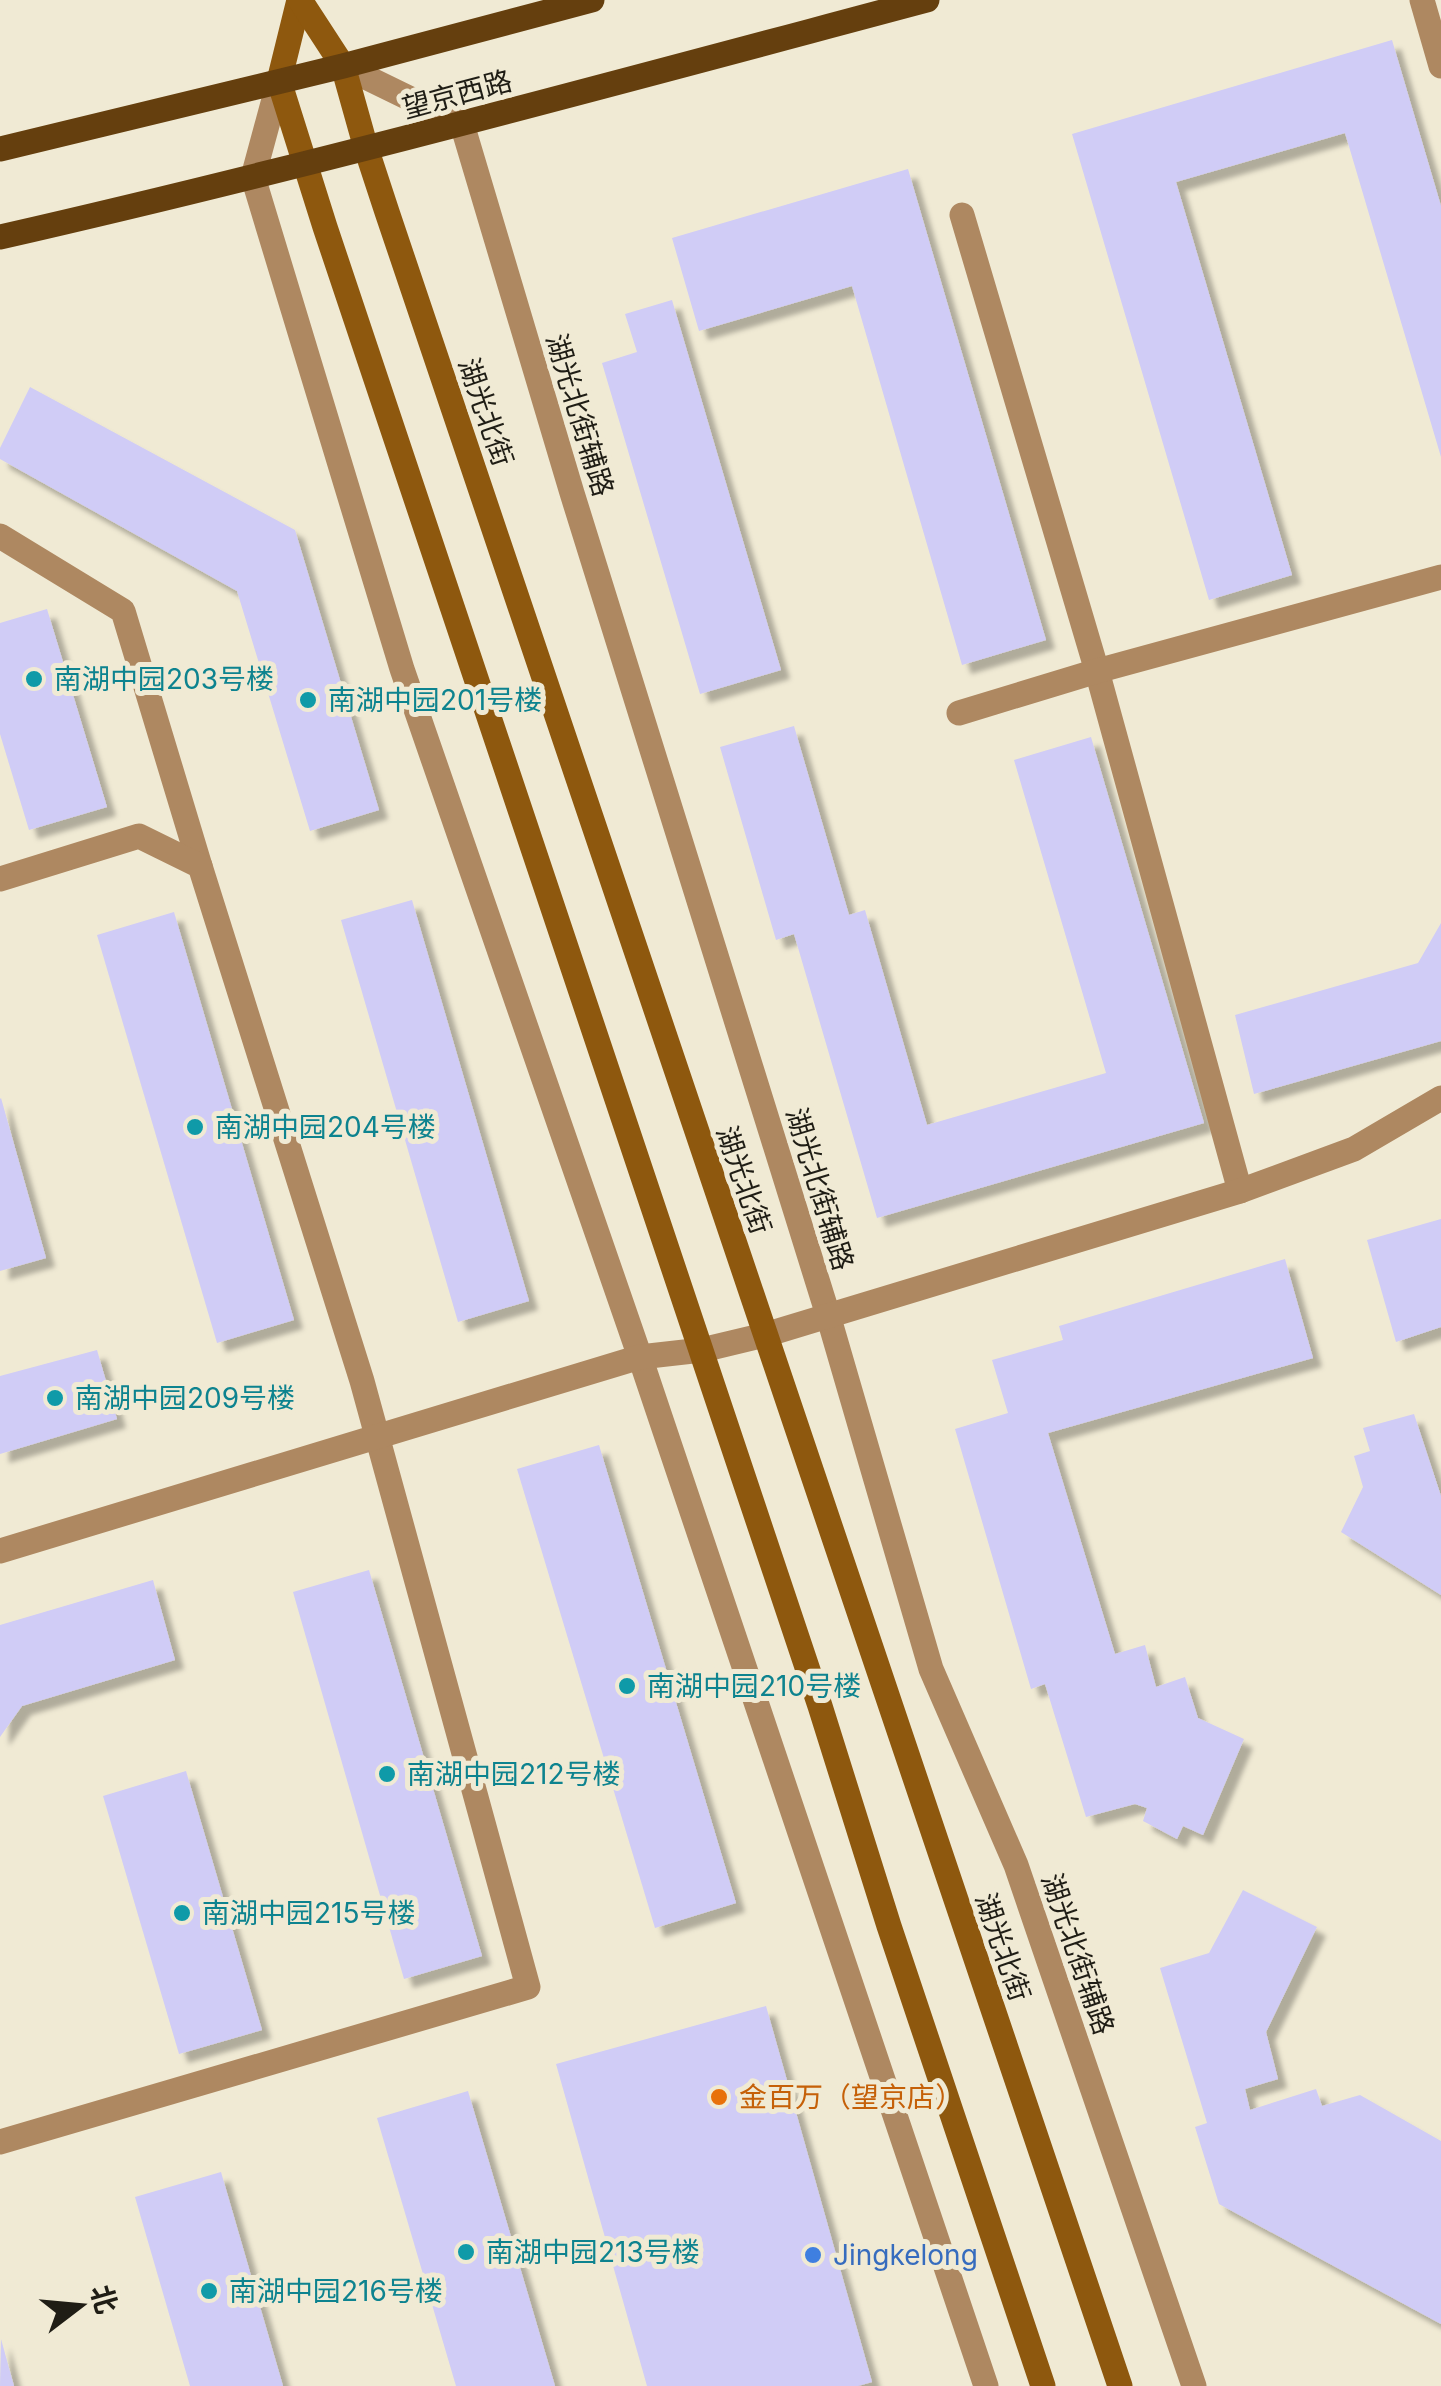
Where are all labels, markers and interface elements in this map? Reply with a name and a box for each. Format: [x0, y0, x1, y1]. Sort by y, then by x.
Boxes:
street label: 望京西路 [399, 63, 515, 125]
street label: 湖光北街辅路 [539, 330, 621, 500]
street label: 湖光北街 [452, 354, 520, 470]
place label: 南湖中园203号楼 [54, 662, 274, 696]
marker: 南湖中园203号楼 [23, 668, 45, 690]
place label: 南湖中园201号楼 [328, 683, 542, 717]
marker: 南湖中园201号楼 [297, 689, 319, 711]
street label: 湖光北街辅路 [779, 1104, 861, 1274]
place label: 南湖中园204号楼 [215, 1110, 436, 1144]
marker: 南湖中园204号楼 [184, 1116, 206, 1138]
street label: 湖光北街 [710, 1122, 778, 1238]
place label: 南湖中园209号楼 [75, 1381, 295, 1415]
marker: 南湖中园209号楼 [44, 1387, 66, 1409]
place label: 南湖中园210号楼 [647, 1669, 861, 1703]
marker: 南湖中园210号楼 [616, 1675, 638, 1697]
place label: 南湖中园212号楼 [407, 1757, 621, 1791]
marker: 南湖中园212号楼 [376, 1763, 398, 1785]
street label: 湖光北街辅路 [1035, 1869, 1121, 2039]
street label: 湖光北街 [969, 1889, 1037, 2005]
place label: 南湖中园215号楼 [202, 1896, 416, 1930]
marker: 南湖中园215号楼 [171, 1902, 193, 1924]
place label: 金百万（望京店） [739, 2080, 963, 2114]
marker: 金百万（望京店） [708, 2086, 730, 2108]
place label: 南湖中园213号楼 [486, 2235, 700, 2269]
place label: Jingkelong [833, 2238, 978, 2272]
marker: 南湖中园213号楼 [455, 2241, 477, 2263]
marker: Jingkelong [802, 2244, 824, 2266]
north arrow [30, 2256, 130, 2356]
place label: 南湖中园216号楼 [229, 2274, 443, 2308]
marker: 南湖中园216号楼 [198, 2280, 220, 2302]
text: 北 [84, 2281, 124, 2317]

